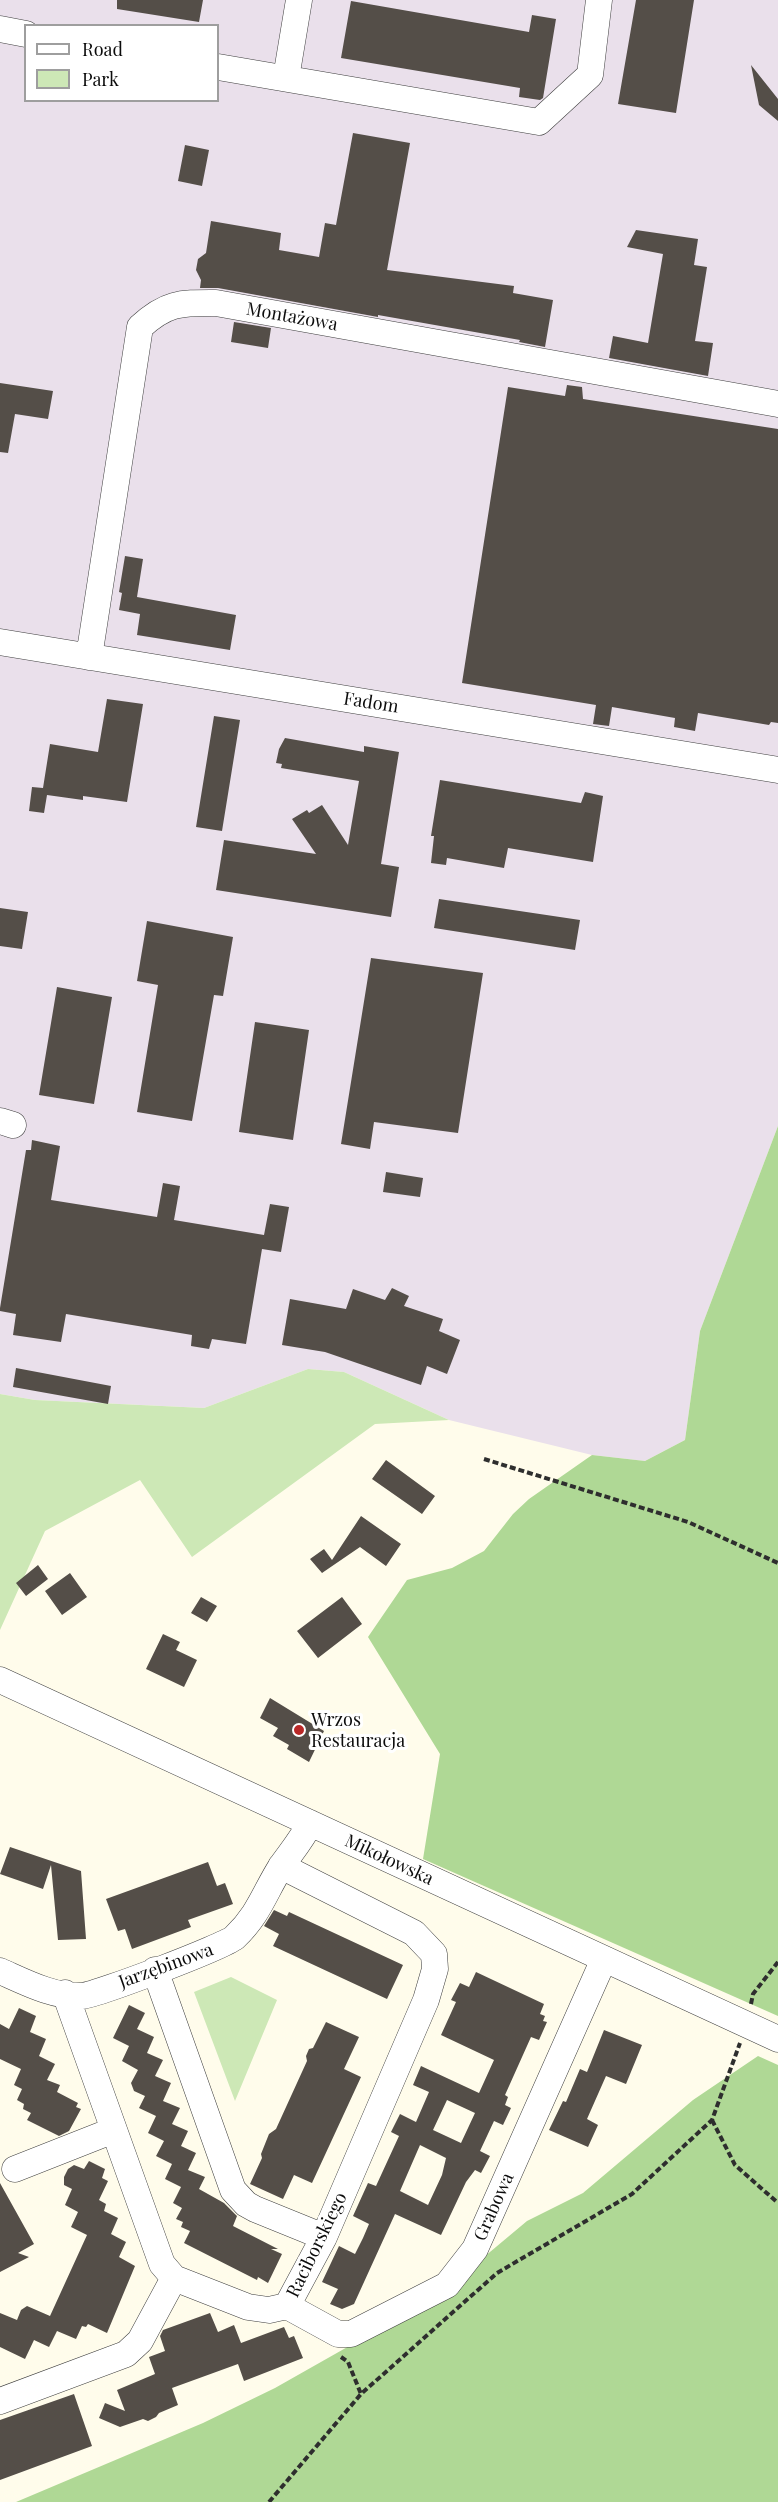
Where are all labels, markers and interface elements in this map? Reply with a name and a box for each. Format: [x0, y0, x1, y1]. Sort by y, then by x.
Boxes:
legend [24, 24, 219, 102]
text: Road [82, 37, 123, 61]
text: Park [82, 67, 119, 91]
street label: Montażowa [245, 298, 339, 336]
street label: Fadom [342, 688, 400, 718]
place label: Wrzos Restauracja [311, 1709, 405, 1752]
marker: Wrzos Restauracja [292, 1723, 306, 1737]
street label: Mikołowska [341, 1830, 437, 1890]
street label: Jarzębinowa [116, 1939, 216, 1993]
street label: Grabowa [469, 2170, 519, 2244]
street label: Raciborskiego [282, 2189, 352, 2301]

